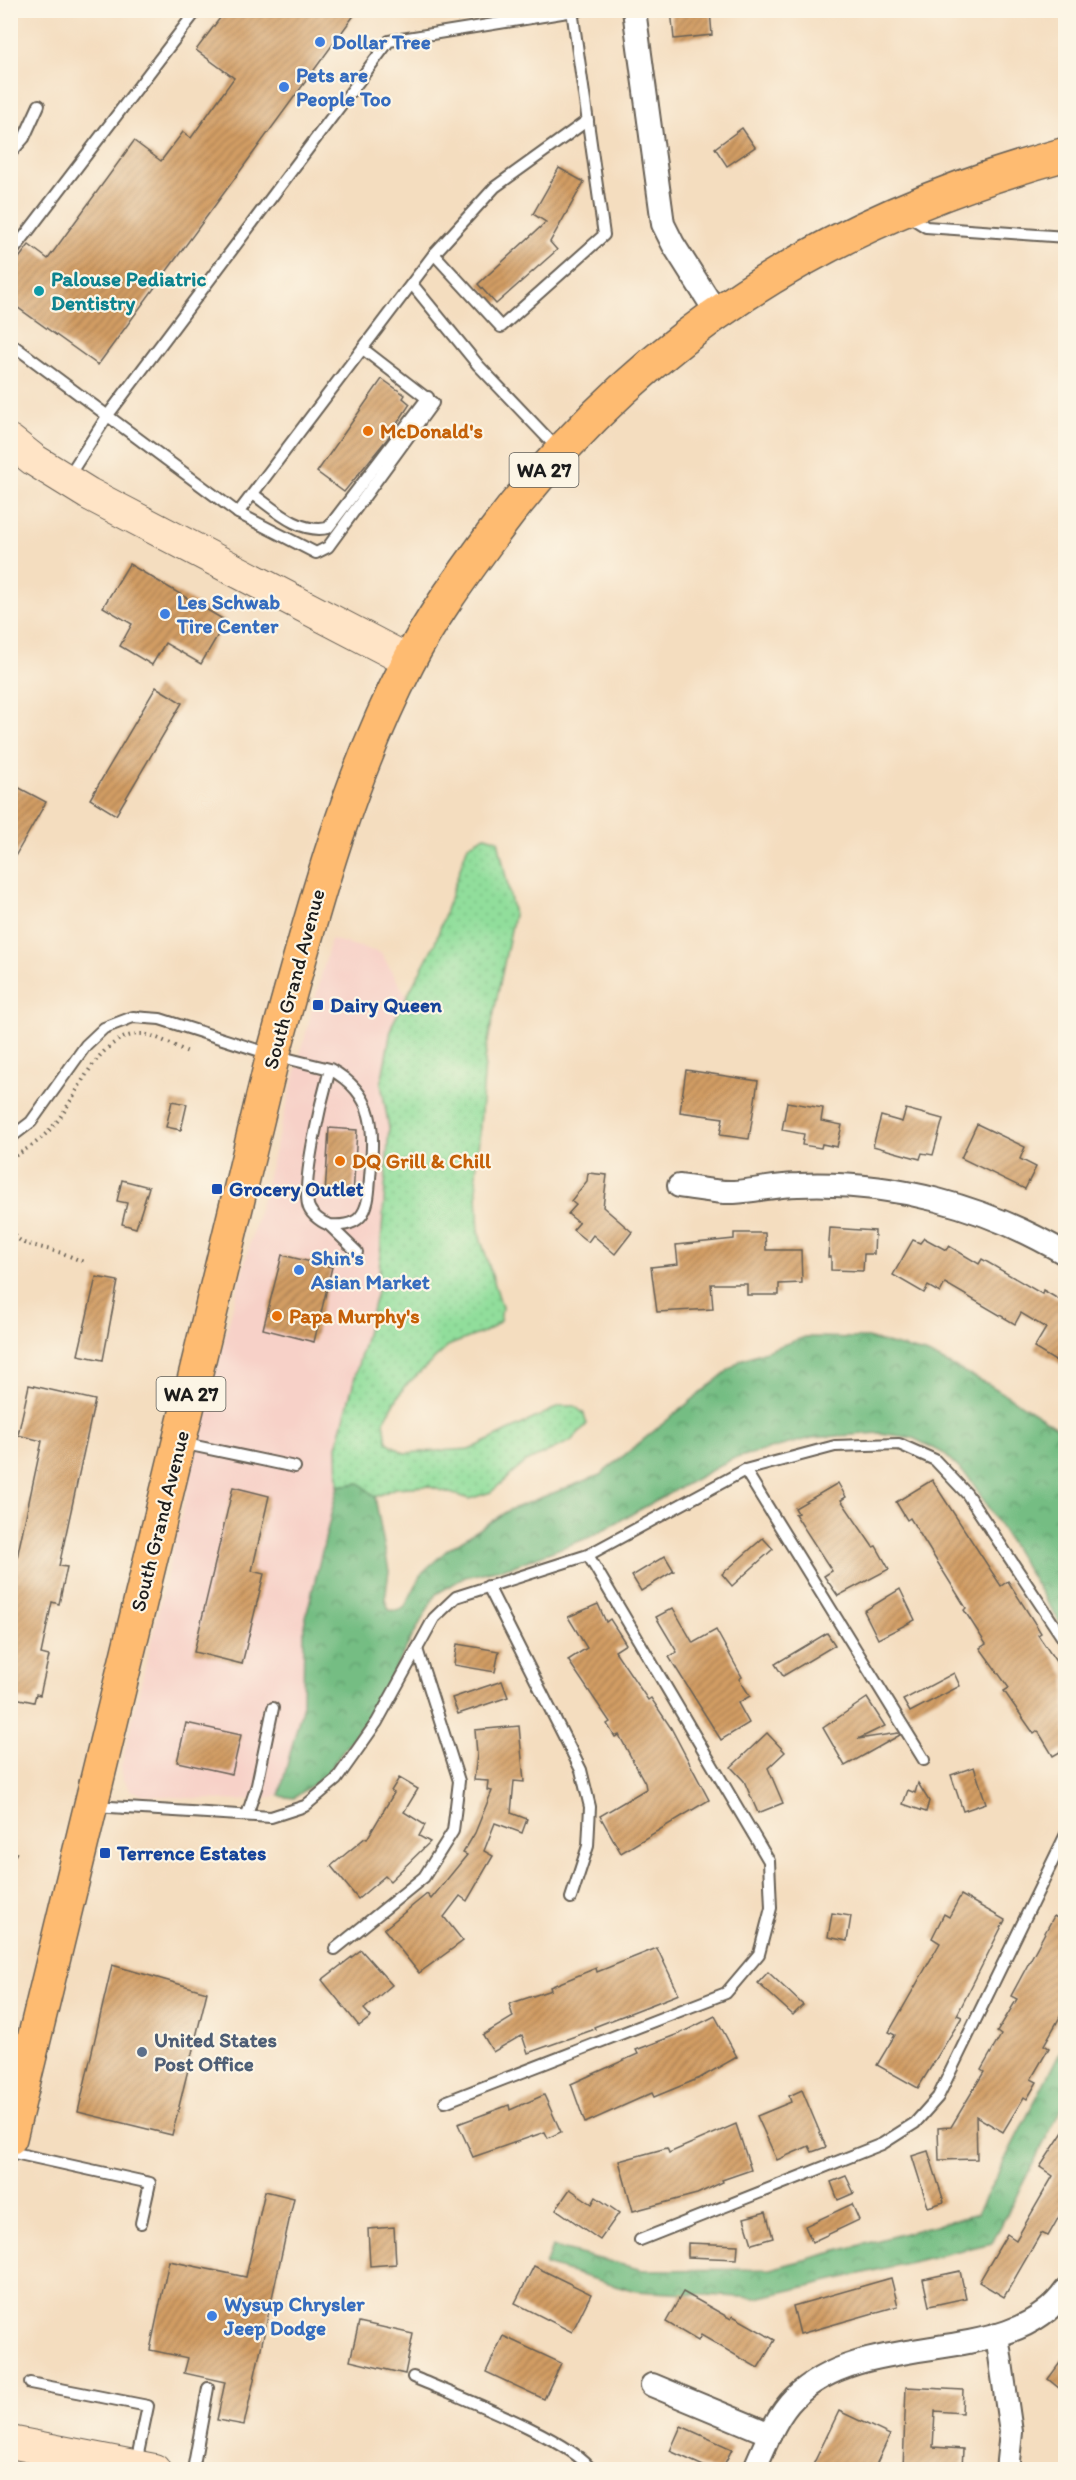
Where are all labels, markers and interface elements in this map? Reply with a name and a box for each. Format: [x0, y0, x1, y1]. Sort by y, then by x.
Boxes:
place label: Dollar Tree [332, 29, 431, 54]
marker: Dollar Tree [313, 35, 327, 49]
place label: Pets are People Too [296, 62, 391, 112]
marker: Pets are People Too [277, 80, 291, 94]
place label: Palouse Pediatric Dentistry [51, 266, 206, 316]
marker: Palouse Pediatric Dentistry [32, 284, 46, 298]
place label: McDonald's [380, 418, 483, 443]
marker: McDonald's [361, 424, 375, 438]
road number: WA 27 [510, 453, 578, 487]
place label: Les Schwab Tire Center [176, 589, 280, 638]
marker: Les Schwab Tire Center [158, 607, 172, 621]
street label: South Grand Avenue [257, 886, 330, 1072]
place label: Dairy Queen [330, 992, 442, 1018]
marker: Dairy Queen [311, 998, 325, 1012]
place label: DQ Grill & Chill [352, 1148, 492, 1173]
marker: DQ Grill & Chill [333, 1154, 347, 1168]
place label: Grocery Outlet [229, 1176, 364, 1202]
marker: Grocery Outlet [210, 1182, 224, 1196]
place label: Shin's Asian Market [310, 1245, 430, 1294]
marker: Shin's Asian Market [292, 1263, 306, 1277]
place label: Papa Murphy's [289, 1303, 420, 1329]
marker: Papa Murphy's [270, 1309, 284, 1323]
road number: WA 27 [156, 1377, 225, 1411]
street label: South Grand Avenue [125, 1428, 194, 1614]
place label: Terrence Estates [116, 1840, 266, 1865]
marker: Terrence Estates [98, 1846, 112, 1860]
place label: United States Post Office [154, 2027, 277, 2076]
marker: United States Post Office [135, 2045, 149, 2059]
place label: Wysup Chrysler Jeep Dodge [223, 2291, 365, 2341]
marker: Wysup Chrysler Jeep Dodge [205, 2309, 219, 2323]

